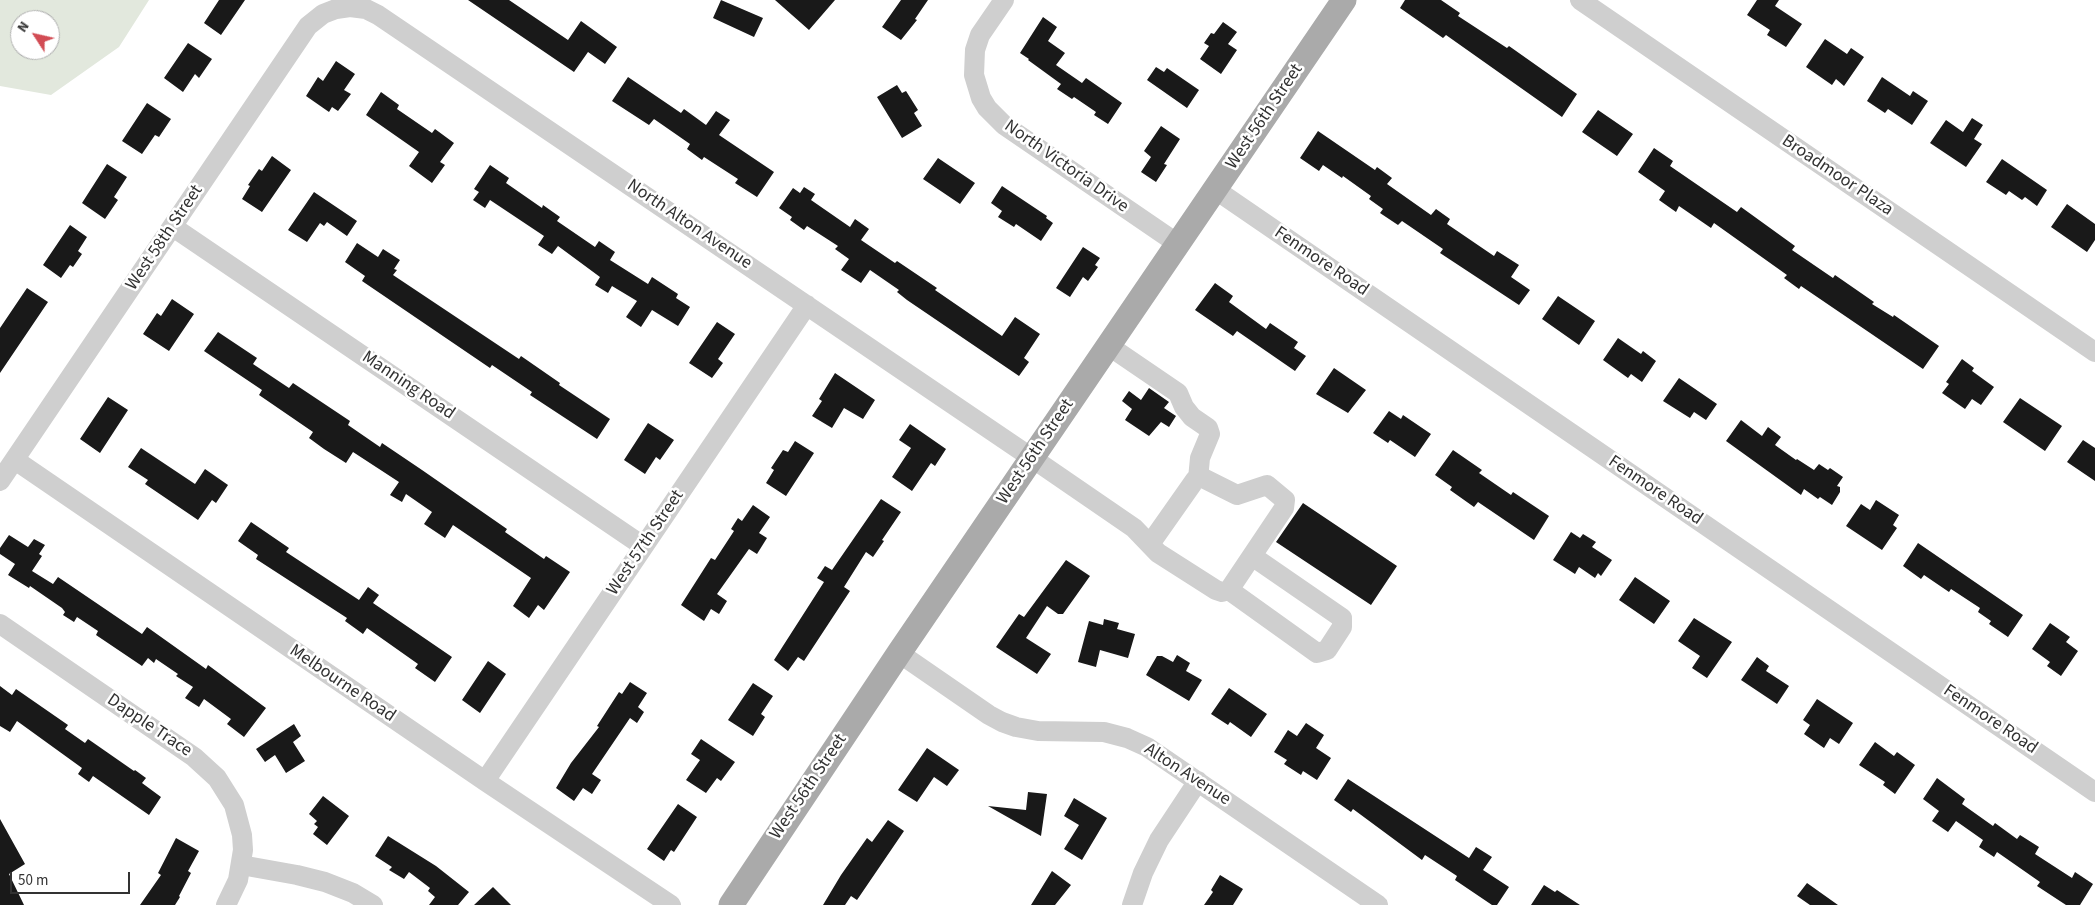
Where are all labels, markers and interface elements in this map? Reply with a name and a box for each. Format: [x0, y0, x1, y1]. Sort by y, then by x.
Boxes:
north arrow [10, 10, 60, 60]
text: N [13, 17, 34, 37]
street label: West 56th Street [1222, 60, 1308, 174]
street label: North Victoria Drive [1000, 116, 1132, 218]
street label: Broadmoor Plaza [1777, 131, 1897, 221]
street label: North Alton Avenue [622, 175, 756, 275]
street label: West 58th Street [122, 181, 208, 295]
street label: Fenmore Road [1270, 222, 1372, 302]
street label: Manning Road [357, 347, 459, 425]
street label: West 56th Street [993, 395, 1079, 509]
street label: Fenmore Road [1604, 451, 1706, 531]
street label: West 57th Street [603, 486, 689, 600]
street label: Melbourne Road [285, 641, 399, 727]
street label: Fenmore Road [1939, 680, 2041, 760]
street label: Dapple Trace [102, 690, 196, 762]
street label: West 56th Street [766, 730, 852, 844]
street label: Alton Avenue [1140, 739, 1234, 811]
scale bar [12, 862, 132, 894]
text: 50 m [18, 870, 48, 891]

